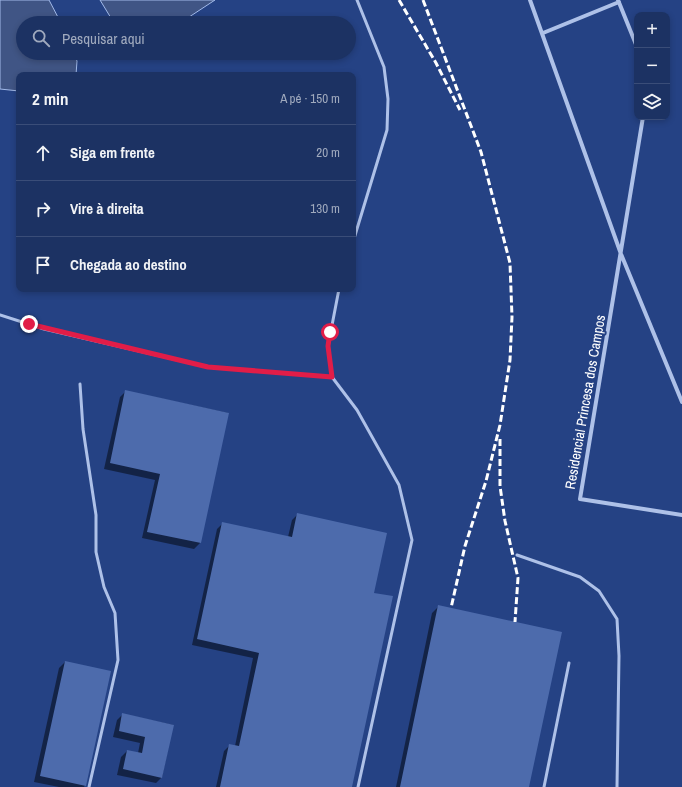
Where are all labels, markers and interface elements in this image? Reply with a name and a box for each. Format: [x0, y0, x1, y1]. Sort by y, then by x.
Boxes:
map controls [634, 12, 670, 120]
button: + [634, 12, 670, 48]
search box [16, 16, 356, 60]
icon: search [30, 27, 52, 49]
text: Pesquisar aqui [62, 28, 145, 49]
button: − [634, 48, 670, 84]
button: layers [634, 84, 670, 120]
text: 2 min [32, 87, 68, 110]
text: A pé · 150 m [280, 90, 340, 107]
icon: ahead [32, 142, 54, 164]
text: Siga em frente [70, 142, 155, 163]
text: 20 m [316, 144, 340, 161]
icon: right [32, 198, 54, 220]
text: Vire à direita [70, 198, 144, 219]
text: 130 m [310, 200, 340, 217]
icon: arrive [32, 254, 54, 276]
text: Chegada ao destino [70, 254, 187, 275]
street label: Residencial Princesa dos Campos [561, 313, 609, 491]
route end [20, 315, 38, 333]
route start [321, 323, 339, 341]

